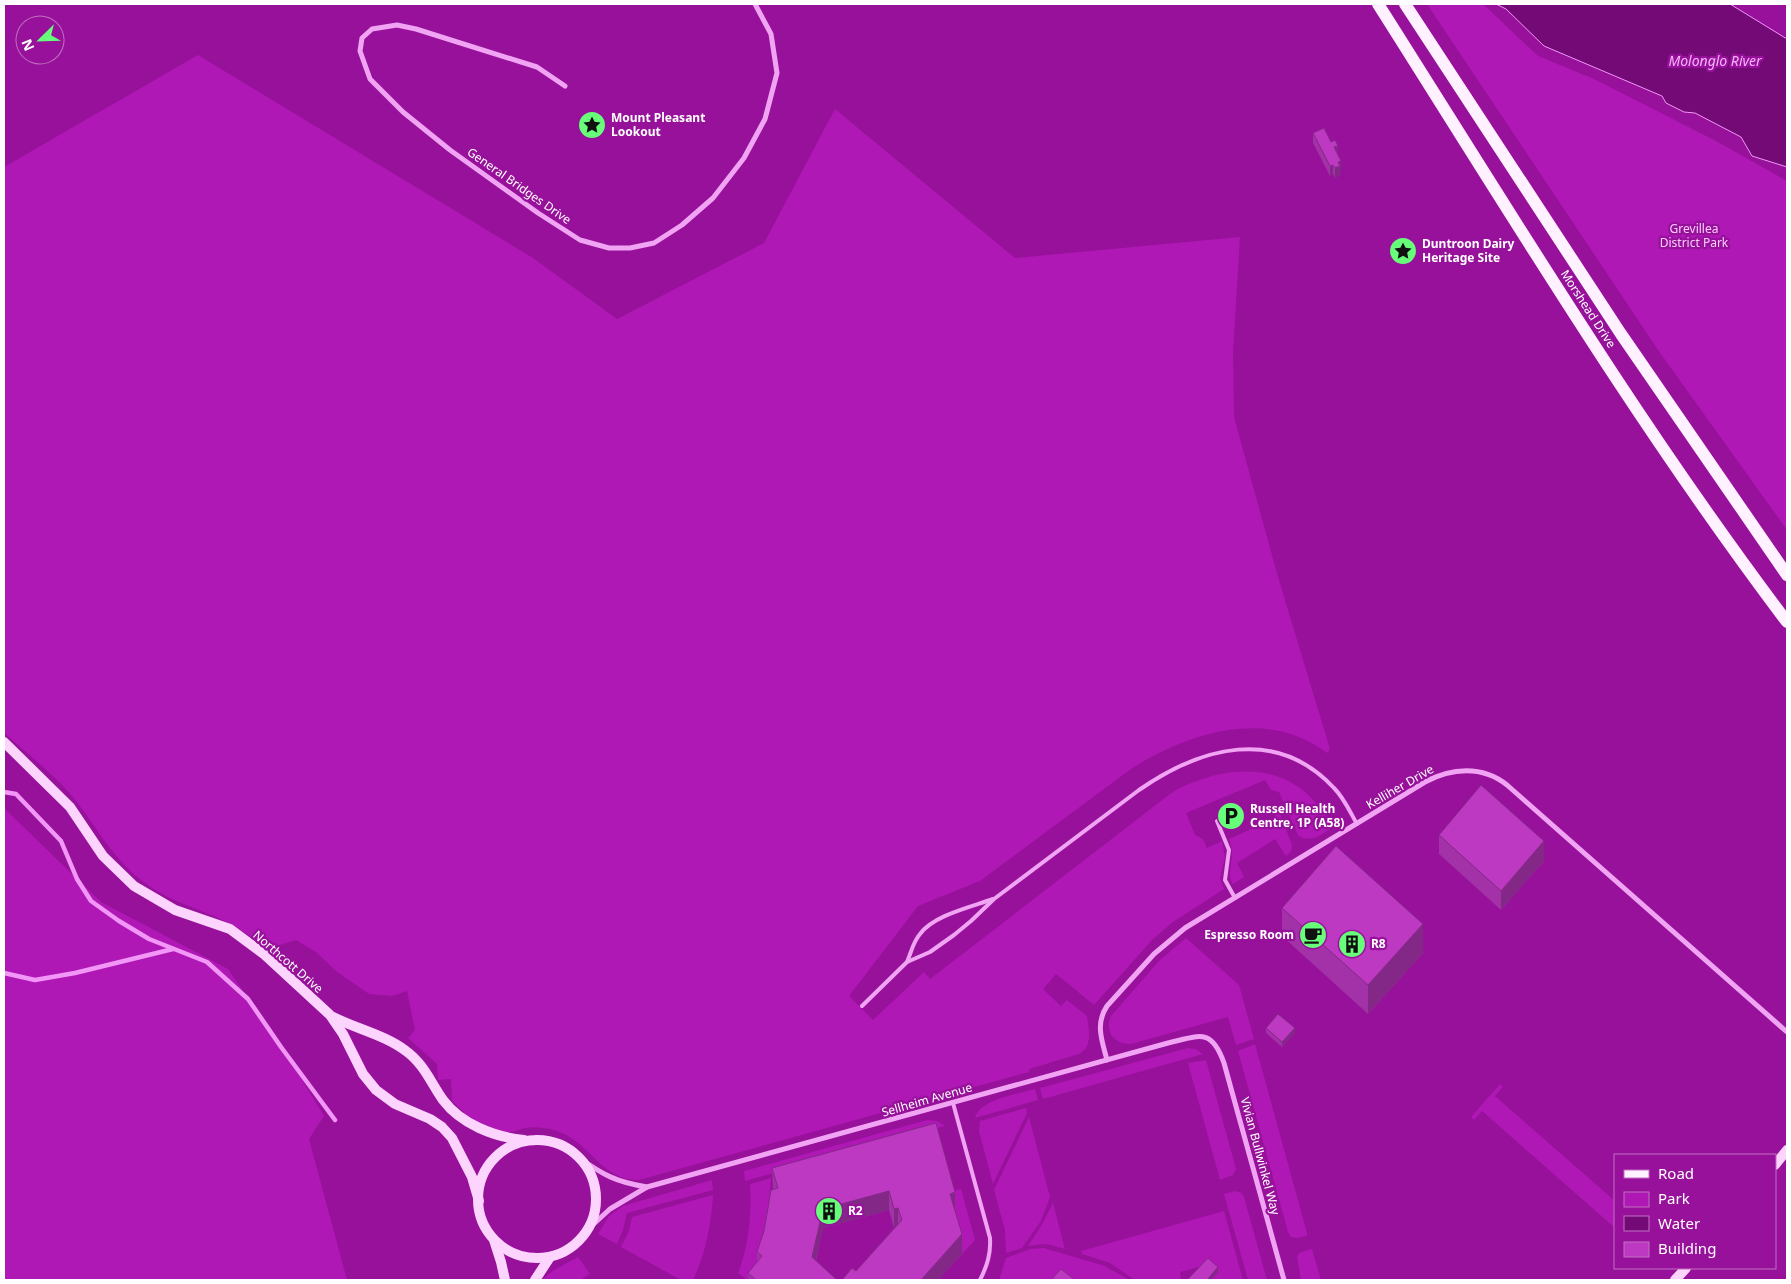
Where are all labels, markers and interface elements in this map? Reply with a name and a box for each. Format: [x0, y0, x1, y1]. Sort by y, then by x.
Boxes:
north arrow [15, 15, 65, 65]
text: N [17, 36, 39, 54]
water label: Molonglo River [1668, 51, 1762, 70]
place label: Mount Pleasant Lookout [611, 109, 705, 140]
place icon: Mount Pleasant Lookout [577, 110, 607, 140]
street label: General Bridges Drive [464, 143, 575, 228]
park label: Grevillea District Park [1660, 220, 1729, 251]
place label: Duntroon Dairy Heritage Site [1422, 235, 1515, 266]
place icon: Duntroon Dairy Heritage Site [1388, 236, 1418, 266]
street label: Morshead Drive [1557, 266, 1620, 351]
street label: Kelliher Drive [1363, 760, 1437, 813]
place label: Russell Health Centre, 1P (A58) [1250, 800, 1344, 831]
parking icon: Russell Health Centre, 1P (A58) [1216, 801, 1246, 831]
cafe icon: Espresso Room [1298, 920, 1328, 950]
street label: Northcott Drive [250, 926, 327, 997]
place label: Espresso Room [1204, 926, 1294, 943]
building icon: R8 [1337, 929, 1367, 959]
place label: R8 [1371, 935, 1386, 952]
street label: Sellheim Avenue [880, 1078, 974, 1121]
street label: Vivian Bullwinkel Way [1237, 1095, 1285, 1217]
legend [1614, 1154, 1776, 1269]
text: Road [1658, 1163, 1694, 1183]
text: Park [1658, 1188, 1690, 1208]
building icon: R2 [814, 1196, 844, 1226]
place label: R2 [848, 1202, 863, 1219]
text: Water [1658, 1213, 1700, 1233]
text: Building [1658, 1238, 1716, 1258]

